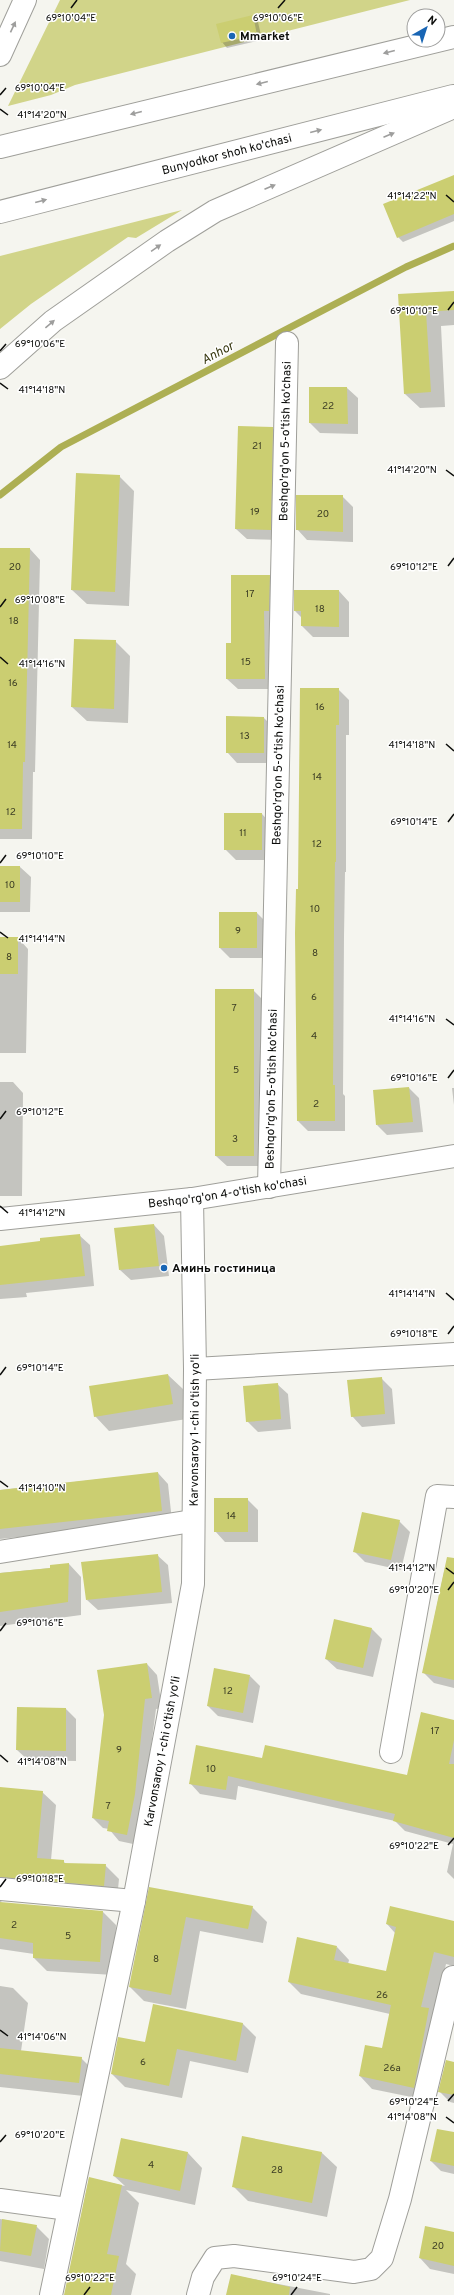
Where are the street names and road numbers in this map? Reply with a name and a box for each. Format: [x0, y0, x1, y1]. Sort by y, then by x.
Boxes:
street label: Bunyodkor shoh ko'chasi [160, 131, 294, 179]
street label: Beshqo'rg'on 5-o'tish ko'chasi [276, 361, 296, 521]
street label: Beshqo'rg'on 5-o'tish ko'chasi [269, 685, 289, 845]
street label: Beshqo'rg'on 5-o'tish ko'chasi [262, 1009, 282, 1169]
street label: Beshqo'rg'on 4-o'tish ko'chasi [147, 1173, 308, 1213]
street label: Karvonsaroy 1-chi o'tish yo'li [187, 1353, 204, 1507]
street label: Karvonsaroy 1-chi o'tish yo'li [141, 1675, 185, 1828]

